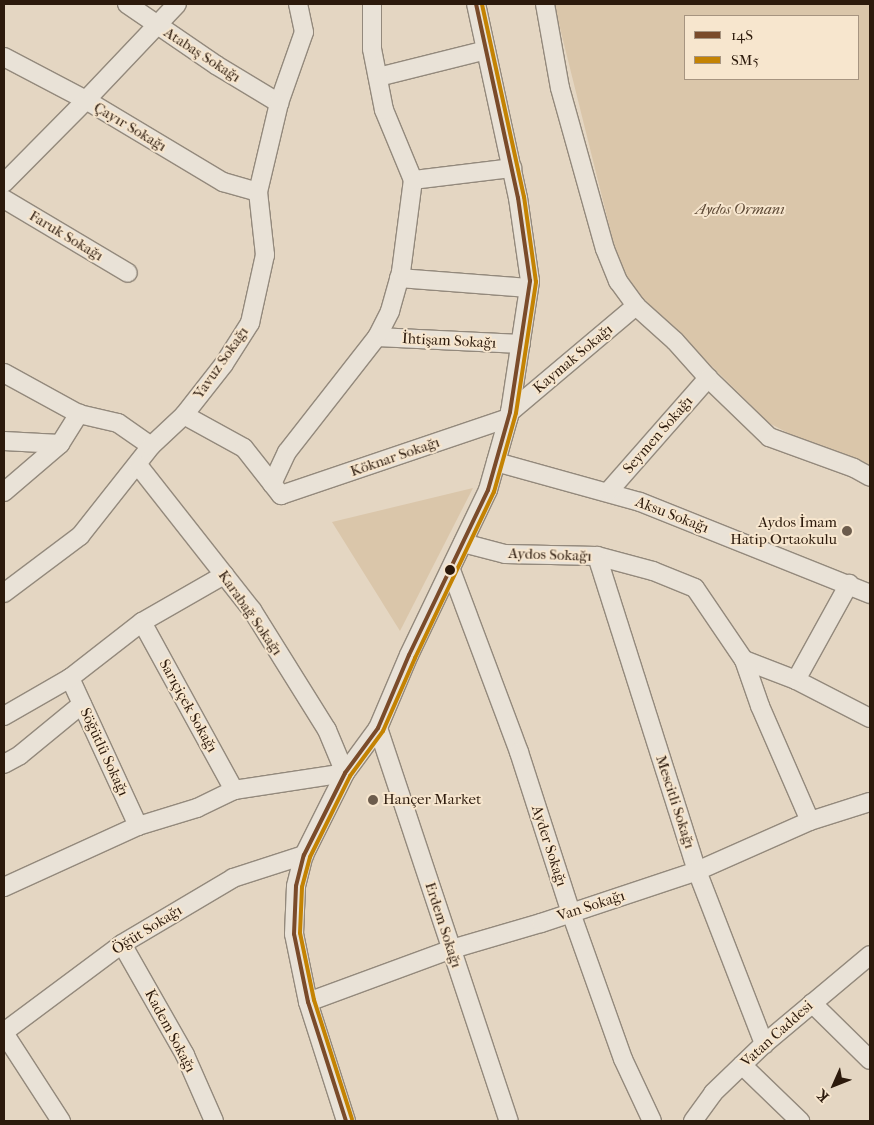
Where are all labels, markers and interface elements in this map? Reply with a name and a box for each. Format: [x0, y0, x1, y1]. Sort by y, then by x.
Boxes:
legend [684, 15, 859, 80]
street label: Atabaş Sokağı [160, 24, 244, 86]
text: 14S [731, 26, 753, 44]
text: SM5 [731, 51, 759, 69]
street label: Çayır Sokağı [91, 98, 169, 156]
park label: Aydos Ormanı [696, 201, 784, 219]
street label: Faruk Sokağı [26, 207, 106, 265]
street label: Kaymak Sokağı [530, 320, 616, 398]
street label: Yavuz Sokağı [190, 323, 252, 403]
street label: İhtişam Sokağı [401, 330, 497, 352]
street label: Seymen Sokağı [619, 393, 697, 477]
street label: Köknar Sokağı [348, 433, 442, 481]
street label: Aksu Sokağı [633, 493, 711, 537]
place label: Aydos İmam Hatip Ortaokulu [730, 513, 837, 548]
marker: Aydos İmam Hatip Ortaokulu [841, 525, 853, 537]
street label: Aydos Sokağı [508, 545, 592, 565]
unlabelled marker [445, 565, 455, 575]
street label: Karabağ Sokağı [214, 567, 286, 659]
street label: Sarıçiçek Sokağı [155, 656, 221, 756]
street label: Söğütlü Sokağı [76, 705, 132, 799]
street label: Mescitli Sokağı [651, 753, 699, 851]
place label: Hançer Market [383, 791, 481, 809]
marker: Hançer Market [367, 794, 379, 806]
street label: Ayder Sokağı [527, 803, 571, 889]
street label: Erdem Sokağı [421, 880, 465, 970]
street label: Van Sokağı [555, 887, 627, 925]
street label: Öğüt Sokağı [109, 901, 185, 959]
street label: Kadem Sokağı [141, 986, 199, 1076]
street label: Vatan Caddesi [737, 997, 817, 1071]
north arrow [809, 1060, 859, 1110]
text: K [813, 1086, 833, 1105]

